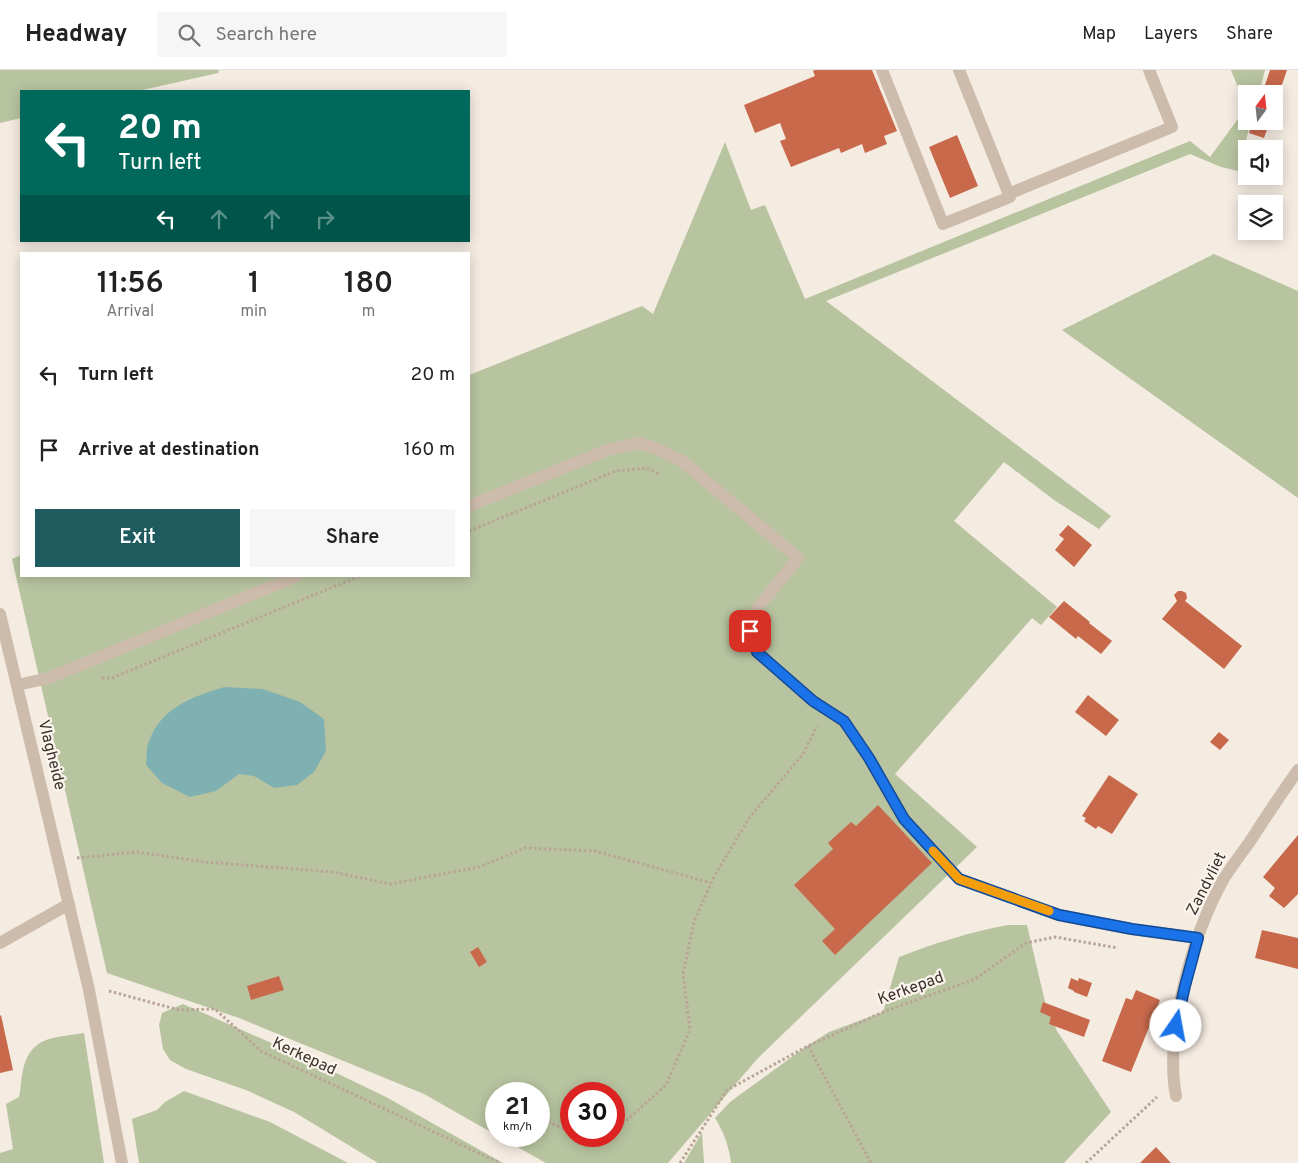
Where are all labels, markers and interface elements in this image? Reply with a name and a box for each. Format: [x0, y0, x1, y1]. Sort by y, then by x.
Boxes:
search box [157, 12, 507, 57]
text: Headway [25, 20, 127, 50]
icon: search [175, 21, 203, 49]
text: Search here [215, 23, 317, 47]
text: Map [1082, 23, 1116, 46]
text: Layers [1144, 23, 1198, 46]
text: Share [1226, 23, 1273, 46]
north arrow [1238, 85, 1282, 130]
map controls [1238, 85, 1283, 240]
text: 20 m [118, 107, 202, 151]
icon: left [35, 110, 100, 175]
button: sound [1238, 140, 1283, 185]
text: Turn left [118, 150, 201, 177]
button: layers [1238, 195, 1283, 240]
icon: left [152, 205, 180, 233]
icon: ahead [205, 205, 233, 233]
icon: ahead [258, 205, 286, 233]
icon: right [311, 205, 339, 233]
text: 11:56 [97, 266, 164, 303]
text: 1 [248, 266, 260, 303]
text: 180 [344, 266, 393, 303]
text: Arrival [106, 302, 154, 322]
text: min [241, 302, 267, 322]
text: m [362, 302, 375, 322]
icon: left [35, 361, 63, 389]
text: Turn left [78, 363, 154, 387]
text: 20 m [411, 363, 455, 387]
icon: arrive [35, 436, 63, 464]
text: Arrive at destination [78, 438, 259, 462]
text: 160 m [404, 438, 455, 462]
button: Exit [35, 509, 240, 567]
button: Share [250, 509, 455, 567]
pin [729, 610, 771, 652]
icon: arrive [736, 617, 764, 645]
street label: Vlagheide [33, 718, 69, 792]
street label: Zandvliet [1183, 849, 1231, 919]
street label: Kerkepad [875, 968, 947, 1010]
position arrow [1149, 999, 1201, 1051]
street label: Kerkepad [269, 1033, 339, 1081]
speed limit sign: 30 [560, 1082, 625, 1147]
text: 21 [505, 1092, 530, 1124]
text: km/h [503, 1119, 532, 1135]

